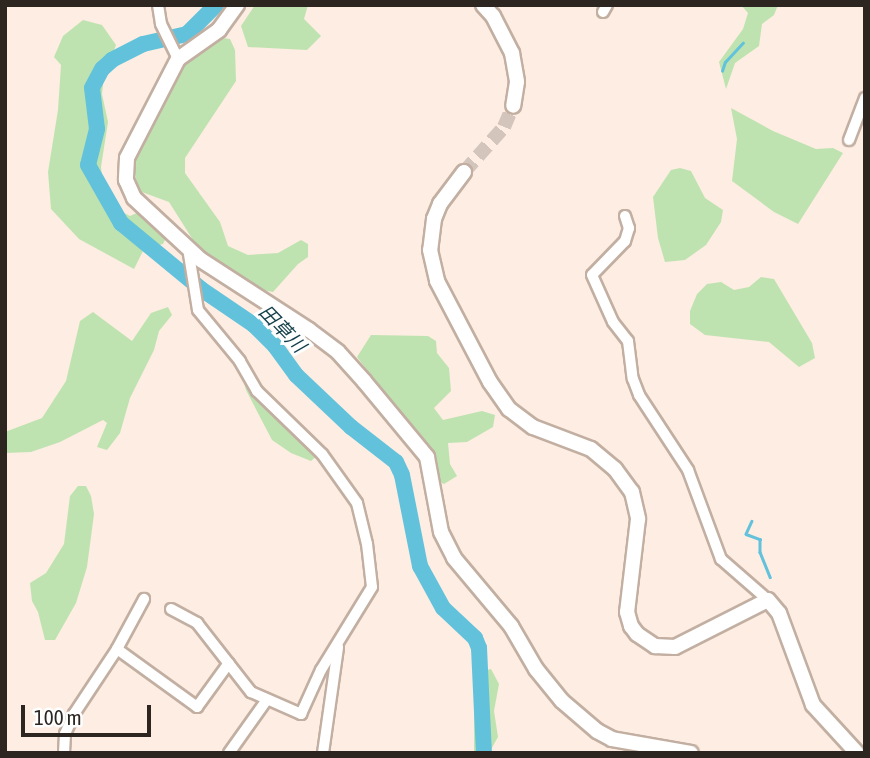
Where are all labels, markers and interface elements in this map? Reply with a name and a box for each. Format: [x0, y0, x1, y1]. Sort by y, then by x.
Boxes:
water label: 田草川 [254, 301, 310, 357]
scale bar [24, 692, 154, 736]
text: 100 m [34, 705, 82, 729]

